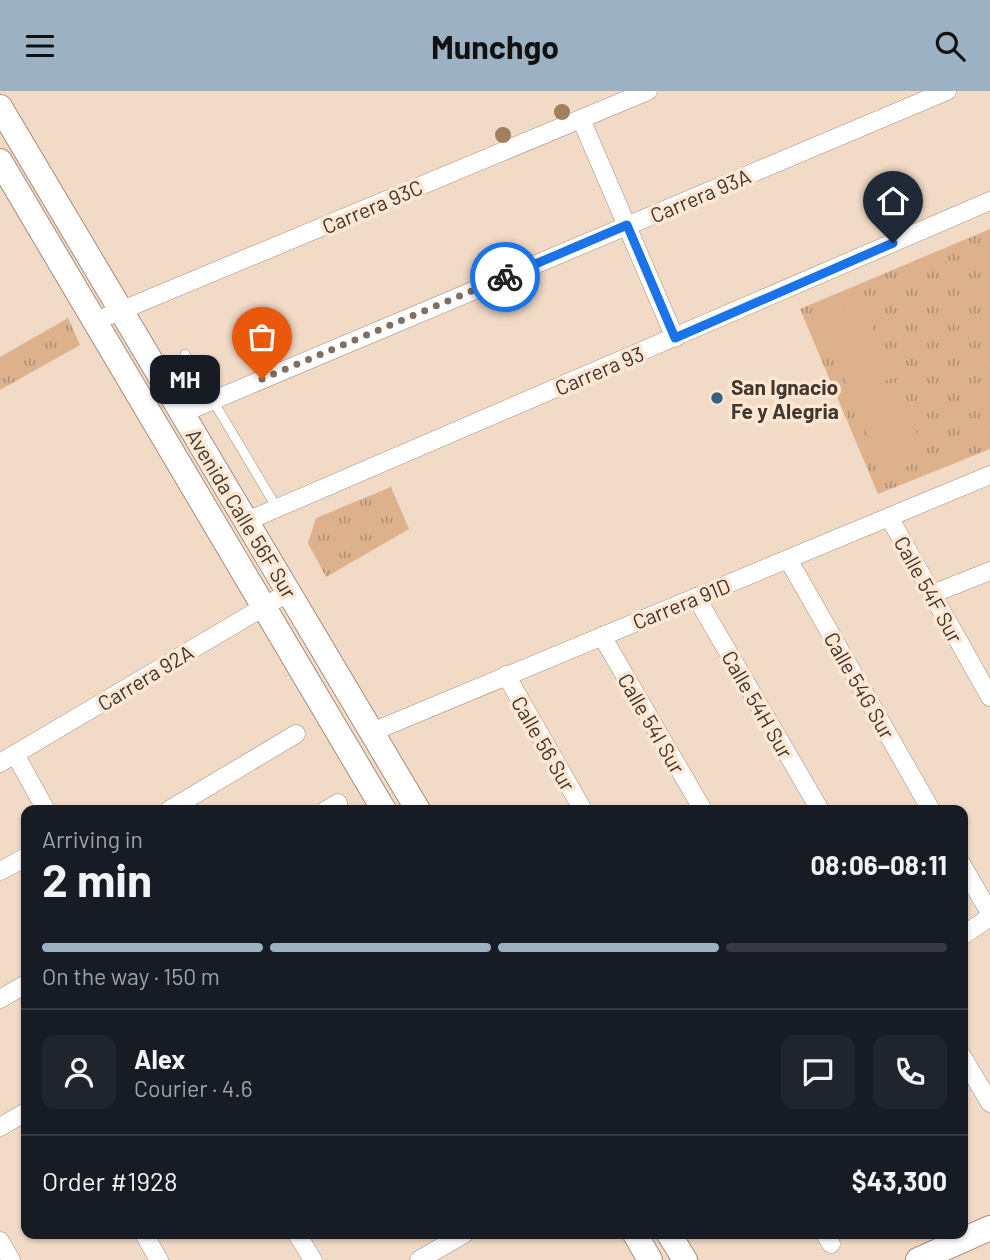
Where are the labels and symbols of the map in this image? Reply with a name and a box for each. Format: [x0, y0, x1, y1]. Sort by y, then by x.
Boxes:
street label: Carrera 93A [646, 163, 754, 227]
pin [863, 171, 923, 243]
street label: Carrera 93C [318, 174, 426, 238]
courier [470, 242, 540, 312]
pin [232, 307, 292, 379]
street label: Carrera 93 [551, 340, 647, 400]
callout: MH [150, 355, 220, 403]
place label: San Ignacio Fe y Alegria [731, 374, 839, 423]
marker: San Ignacio Fe y Alegria [709, 390, 725, 406]
street label: Avenida Calle 56F Sur [181, 424, 303, 603]
street label: Calle 54F Sur [889, 531, 969, 647]
street label: Carrera 91D [629, 572, 733, 634]
street label: Calle 54G Sur [819, 627, 901, 743]
street label: Carrera 92A [93, 639, 198, 715]
street label: Calle 54H Sur [717, 646, 799, 762]
street label: Calle 54I Sur [613, 668, 691, 778]
street label: Calle 56 Sur [507, 691, 581, 795]

